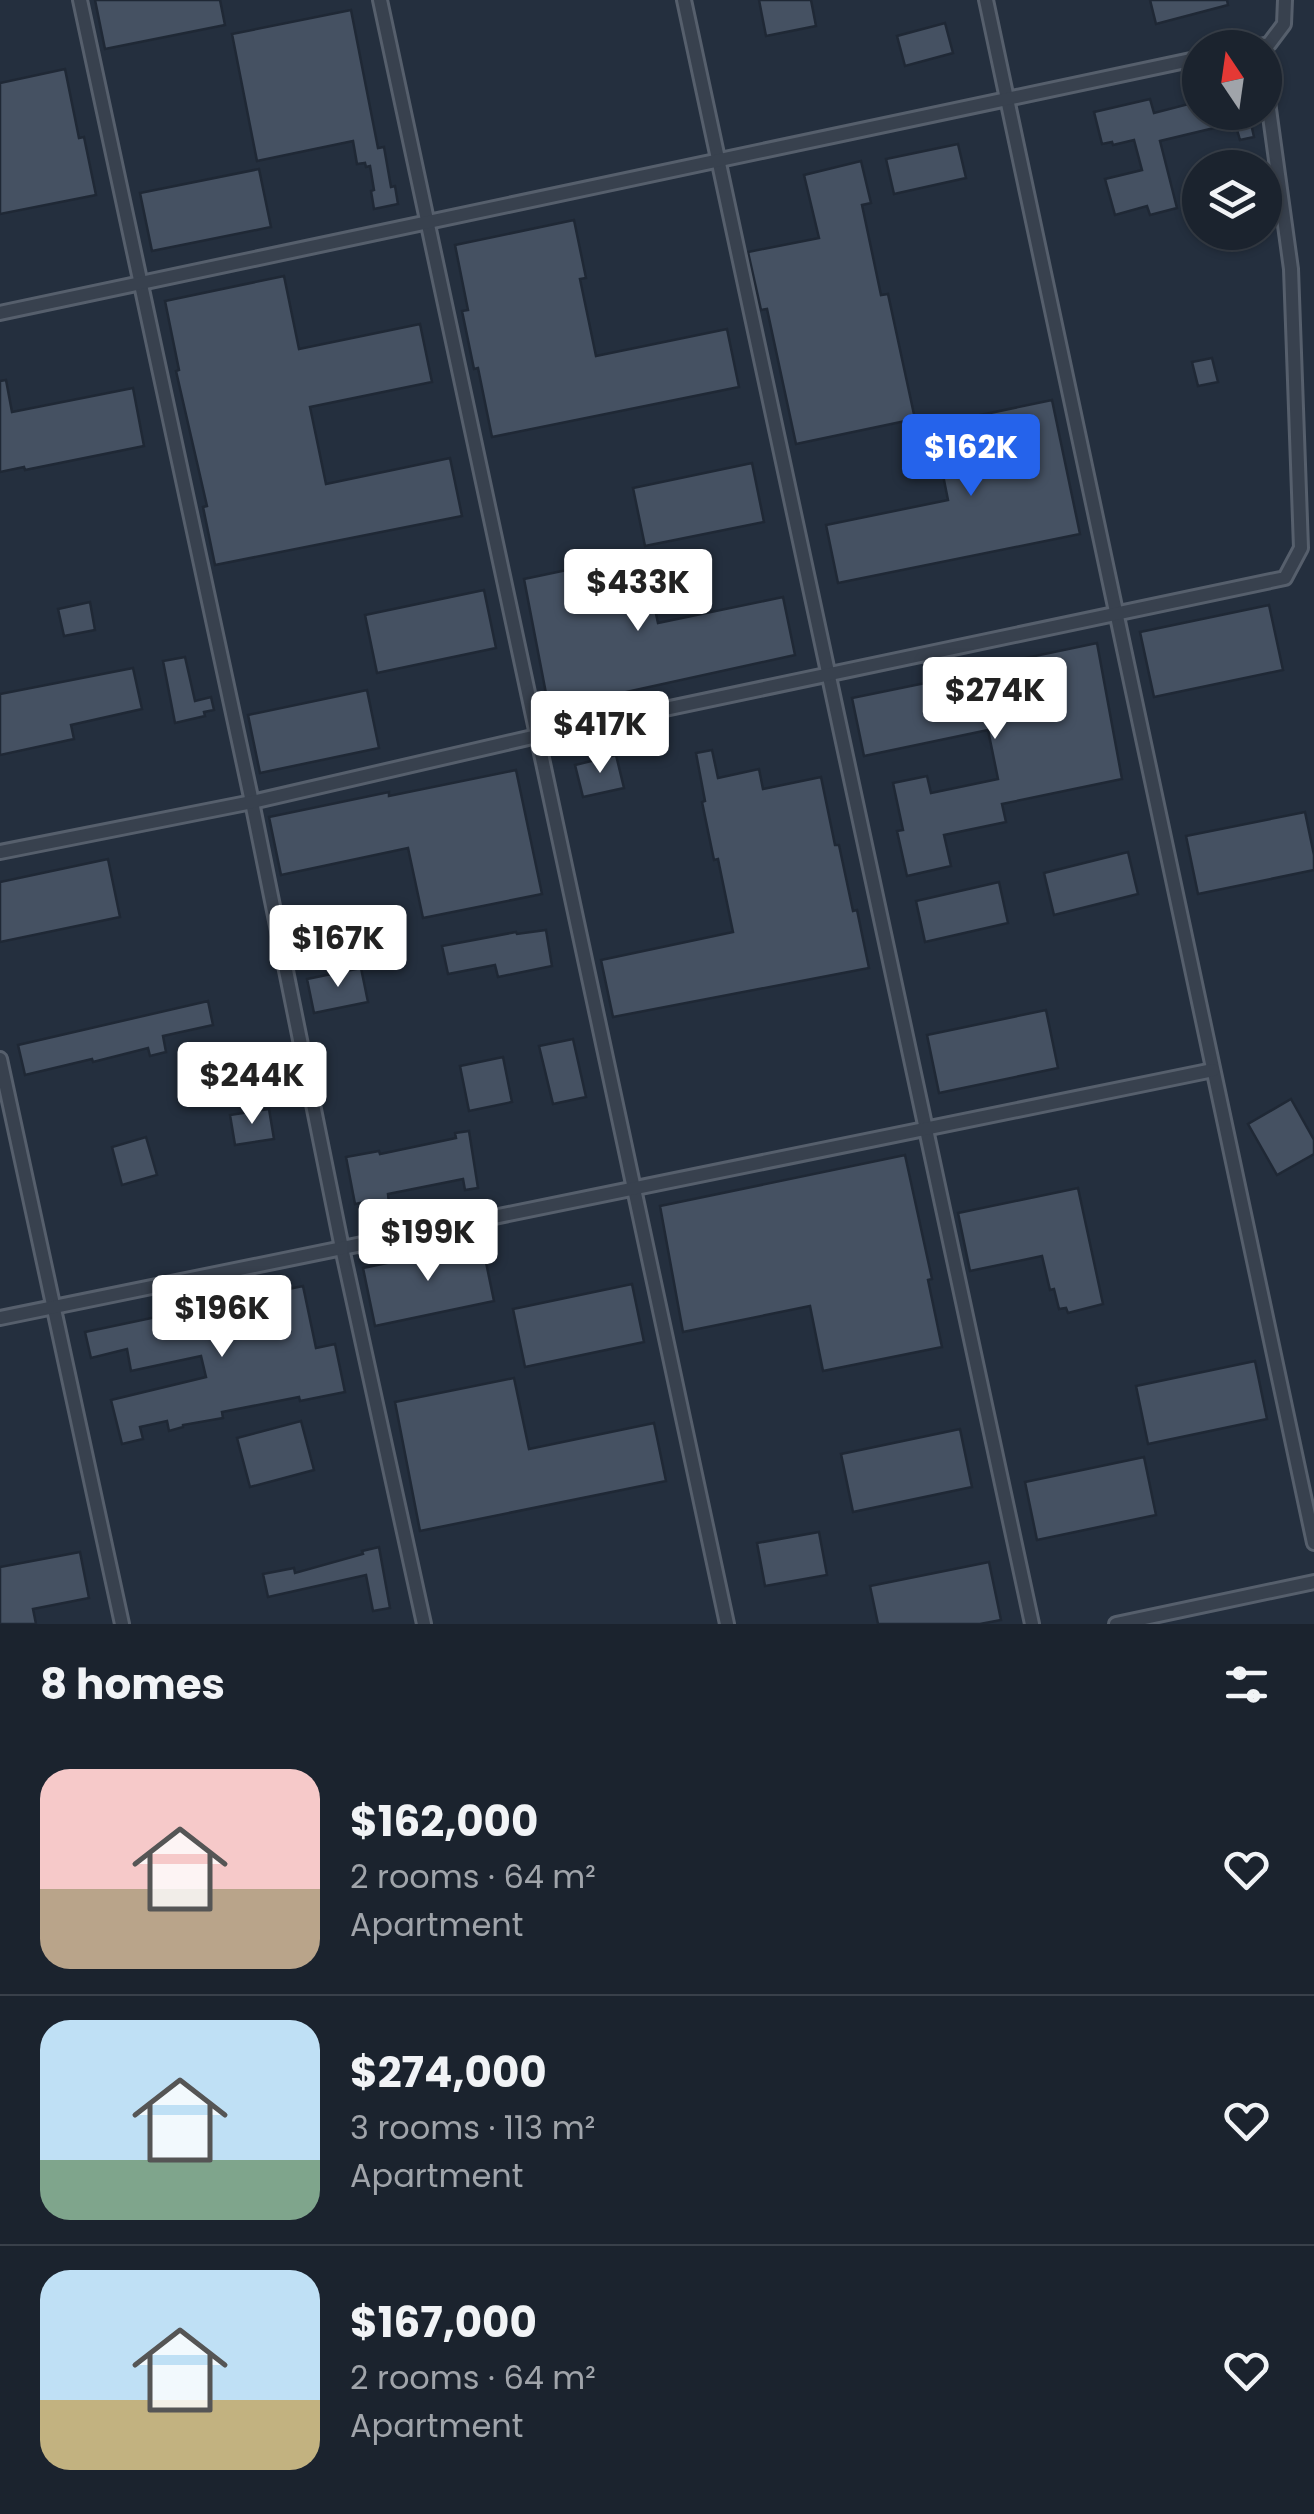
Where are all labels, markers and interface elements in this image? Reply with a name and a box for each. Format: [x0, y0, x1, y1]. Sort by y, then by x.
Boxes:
north arrow [1182, 30, 1282, 130]
map controls [1182, 30, 1282, 250]
button: layers [1182, 150, 1282, 250]
pin: $162K [901, 414, 1041, 499]
text: $162K [924, 424, 1018, 469]
pin: $433K [568, 549, 708, 634]
text: $433K [586, 559, 690, 604]
pin: $274K [925, 657, 1065, 742]
text: $274K [945, 667, 1045, 712]
pin: $417K [530, 691, 670, 776]
text: $417K [553, 701, 647, 746]
pin: $167K [268, 905, 408, 990]
text: $167K [292, 915, 384, 960]
pin: $244K [182, 1042, 322, 1127]
text: $244K [200, 1052, 304, 1097]
pin: $199K [358, 1199, 498, 1284]
text: $199K [381, 1209, 475, 1254]
pin: $196K [152, 1275, 292, 1360]
text: $196K [174, 1285, 270, 1330]
text: 8 homes [40, 1655, 225, 1714]
icon: filters [1219, 1657, 1274, 1712]
text: $162,000 [350, 1792, 538, 1851]
icon: home [120, 1809, 240, 1929]
icon: heart [1219, 1842, 1274, 1897]
text: 2 rooms · 64 m² [350, 1854, 596, 1899]
text: Apartment [350, 1902, 523, 1947]
text: $274,000 [350, 2043, 547, 2102]
icon: home [120, 2060, 240, 2180]
icon: heart [1219, 2093, 1274, 2148]
text: 3 rooms · 113 m² [350, 2105, 595, 2150]
text: Apartment [350, 2153, 523, 2198]
text: $167,000 [350, 2293, 537, 2352]
icon: home [120, 2310, 240, 2430]
icon: heart [1219, 2343, 1274, 2398]
text: 2 rooms · 64 m² [350, 2355, 596, 2400]
text: Apartment [350, 2403, 523, 2448]

